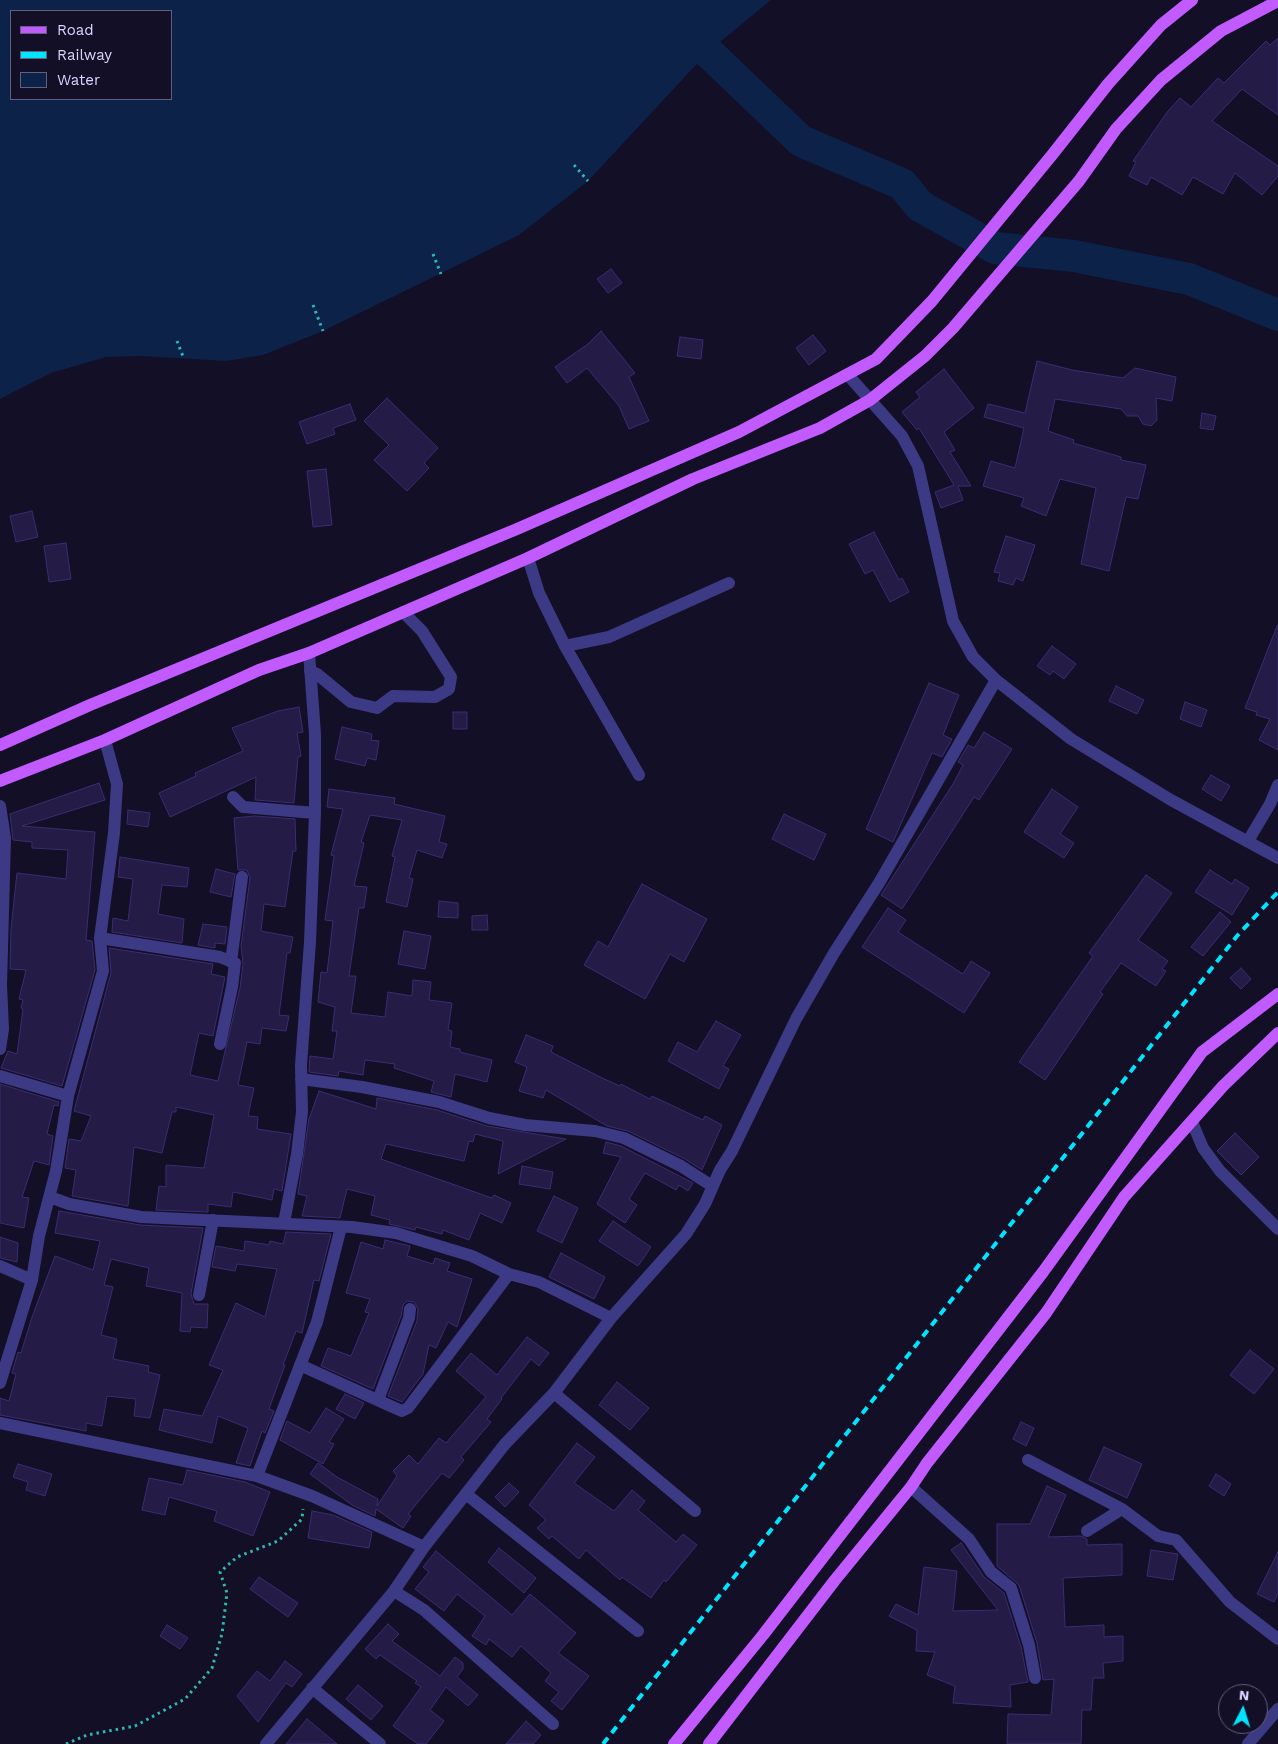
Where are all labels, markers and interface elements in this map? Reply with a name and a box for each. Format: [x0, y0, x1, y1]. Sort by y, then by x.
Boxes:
legend [10, 10, 172, 100]
text: Road [57, 21, 94, 39]
text: Railway [57, 46, 112, 64]
text: Water [57, 71, 100, 89]
north arrow [1218, 1684, 1268, 1734]
text: N [1238, 1687, 1250, 1703]

